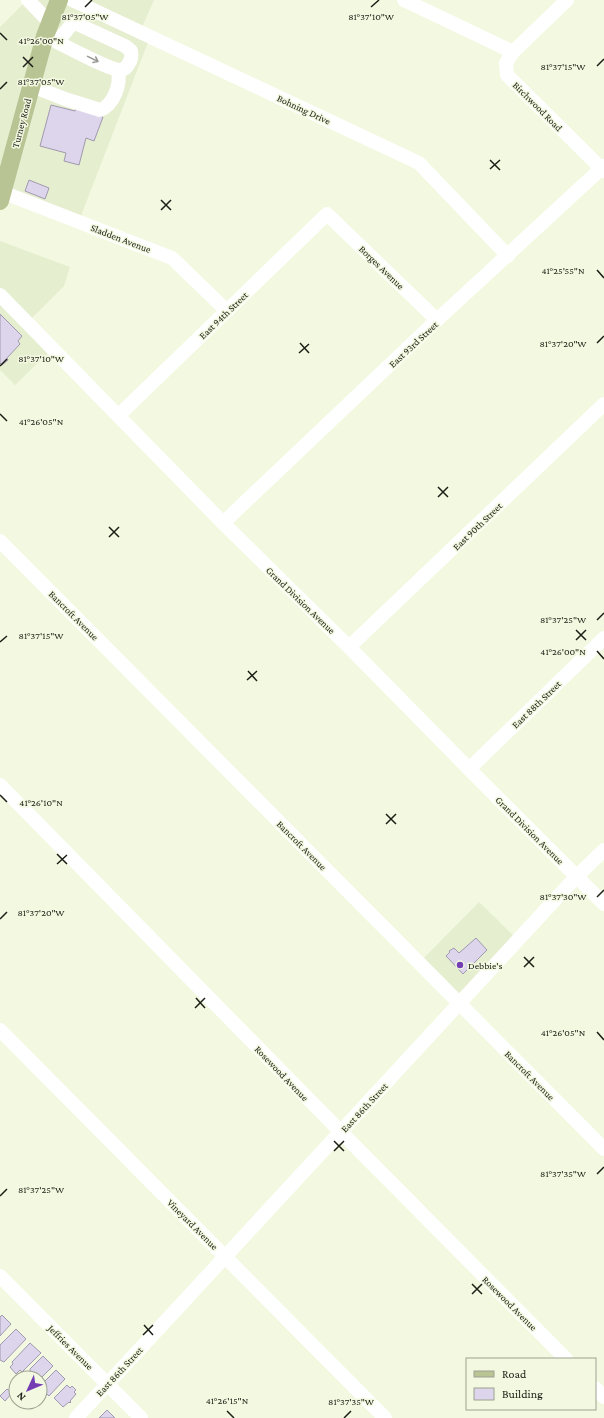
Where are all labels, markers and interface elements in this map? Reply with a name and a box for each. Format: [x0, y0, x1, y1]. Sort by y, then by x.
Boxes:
text: 81°37'05"W [62, 11, 109, 22]
text: 81°37'10"W [348, 11, 395, 22]
text: 41°26'00"N [18, 35, 64, 46]
one-way arrow [87, 56, 99, 63]
text: 81°37'15"W [541, 61, 586, 72]
text: 81°37'05"W [18, 76, 65, 87]
street label: Birchwood Road [511, 79, 565, 134]
street label: Bohning Drive [275, 92, 333, 127]
street label: Turney Road [10, 96, 34, 149]
street label: Sladden Avenue [89, 222, 153, 255]
street label: Borges Avenue [357, 243, 407, 292]
text: 41°25'55"N [541, 265, 585, 276]
street label: East 94th Street [197, 289, 250, 341]
street label: East 93rd Street [387, 318, 441, 370]
text: 81°37'20"W [539, 338, 587, 349]
text: 81°37'10"W [18, 353, 65, 364]
text: 41°26'05"N [19, 416, 64, 427]
street label: East 90th Street [451, 500, 505, 553]
street label: Grand Division Avenue [264, 565, 338, 637]
street label: Bancroft Avenue [47, 588, 101, 643]
text: 81°37'25"W [540, 614, 587, 625]
text: 81°37'15"W [19, 630, 64, 641]
text: 41°26'00"N [540, 646, 586, 657]
street label: East 88th Street [510, 678, 564, 731]
street label: Grand Division Avenue [493, 794, 566, 867]
text: 41°26'10"N [19, 797, 63, 808]
street label: Bancroft Avenue [275, 818, 329, 873]
text: 81°37'30"W [540, 891, 587, 902]
text: 81°37'20"W [17, 907, 65, 918]
marker: Debbie's [455, 960, 465, 970]
place label: Debbie's [468, 960, 503, 971]
text: 41°26'05"N [541, 1027, 586, 1038]
street label: Rosewood Avenue [253, 1043, 311, 1104]
street label: Bancroft Avenue [503, 1048, 557, 1103]
street label: East 86th Street [339, 1080, 391, 1134]
text: 81°37'35"W [540, 1168, 587, 1179]
text: 81°37'25"W [18, 1184, 65, 1195]
street label: Vineyard Avenue [165, 1197, 221, 1252]
street label: Rosewood Avenue [480, 1274, 540, 1333]
street label: Jeffries Avenue [45, 1322, 96, 1373]
street label: East 86th Street [94, 1344, 146, 1398]
legend [466, 1358, 596, 1410]
text: Road [502, 1367, 527, 1381]
north arrow [8, 1370, 48, 1410]
text: Building [502, 1387, 543, 1401]
text: N [14, 1390, 28, 1404]
text: 41°26'15"N [206, 1395, 249, 1406]
text: 81°37'35"W [328, 1396, 375, 1407]

